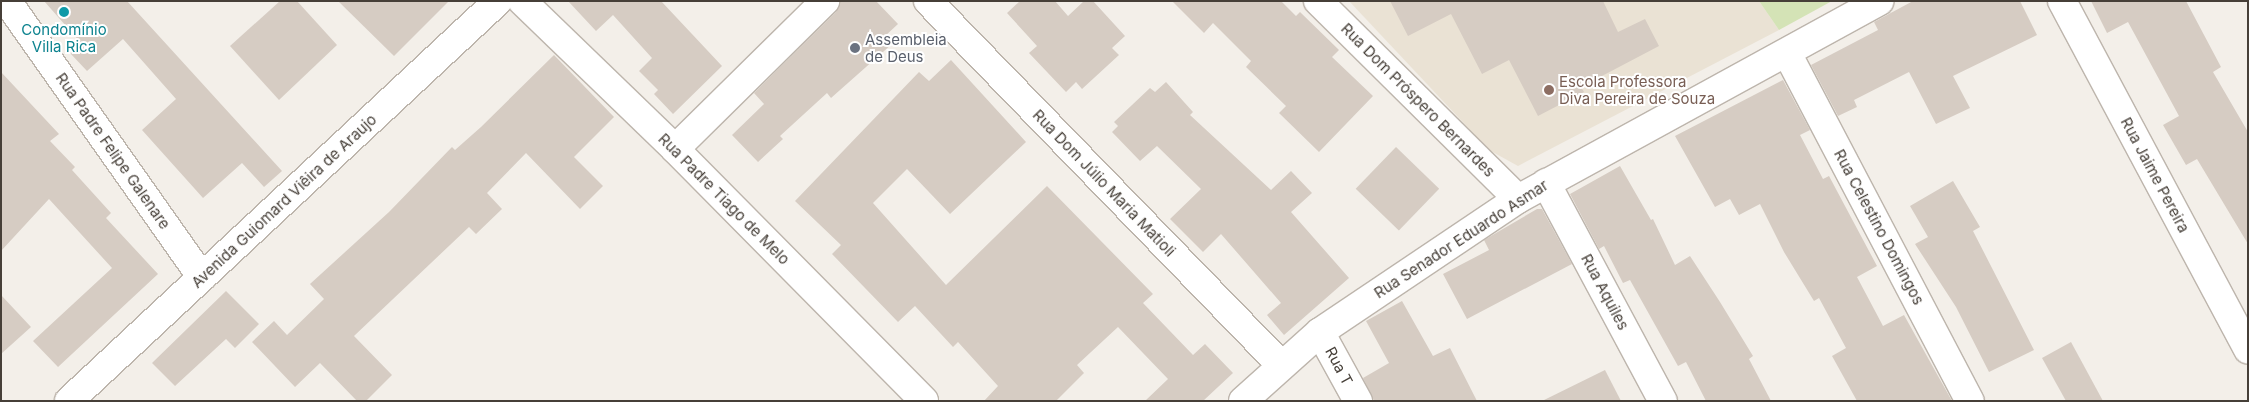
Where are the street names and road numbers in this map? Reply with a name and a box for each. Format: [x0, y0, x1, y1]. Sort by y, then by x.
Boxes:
street label: Rua Dom Próspero Bernardes [1337, 19, 1499, 181]
street label: Rua Padre Felipe Galenare [52, 69, 174, 233]
street label: Rua Dom Júlio Maria Matioli [1029, 106, 1179, 260]
street label: Avenida Guiomard Viêira de Araujo [188, 110, 380, 292]
street label: Rua Jaime Pereira [2117, 114, 2193, 236]
street label: Rua Padre Tiago de Melo [655, 130, 793, 268]
street label: Rua Celestino Domingos [1830, 146, 1928, 308]
street label: Rua Senador Eduardo Asmar [1371, 176, 1551, 302]
street label: Rua Aquiles [1577, 251, 1633, 333]
street label: Rua T [1321, 344, 1357, 388]

